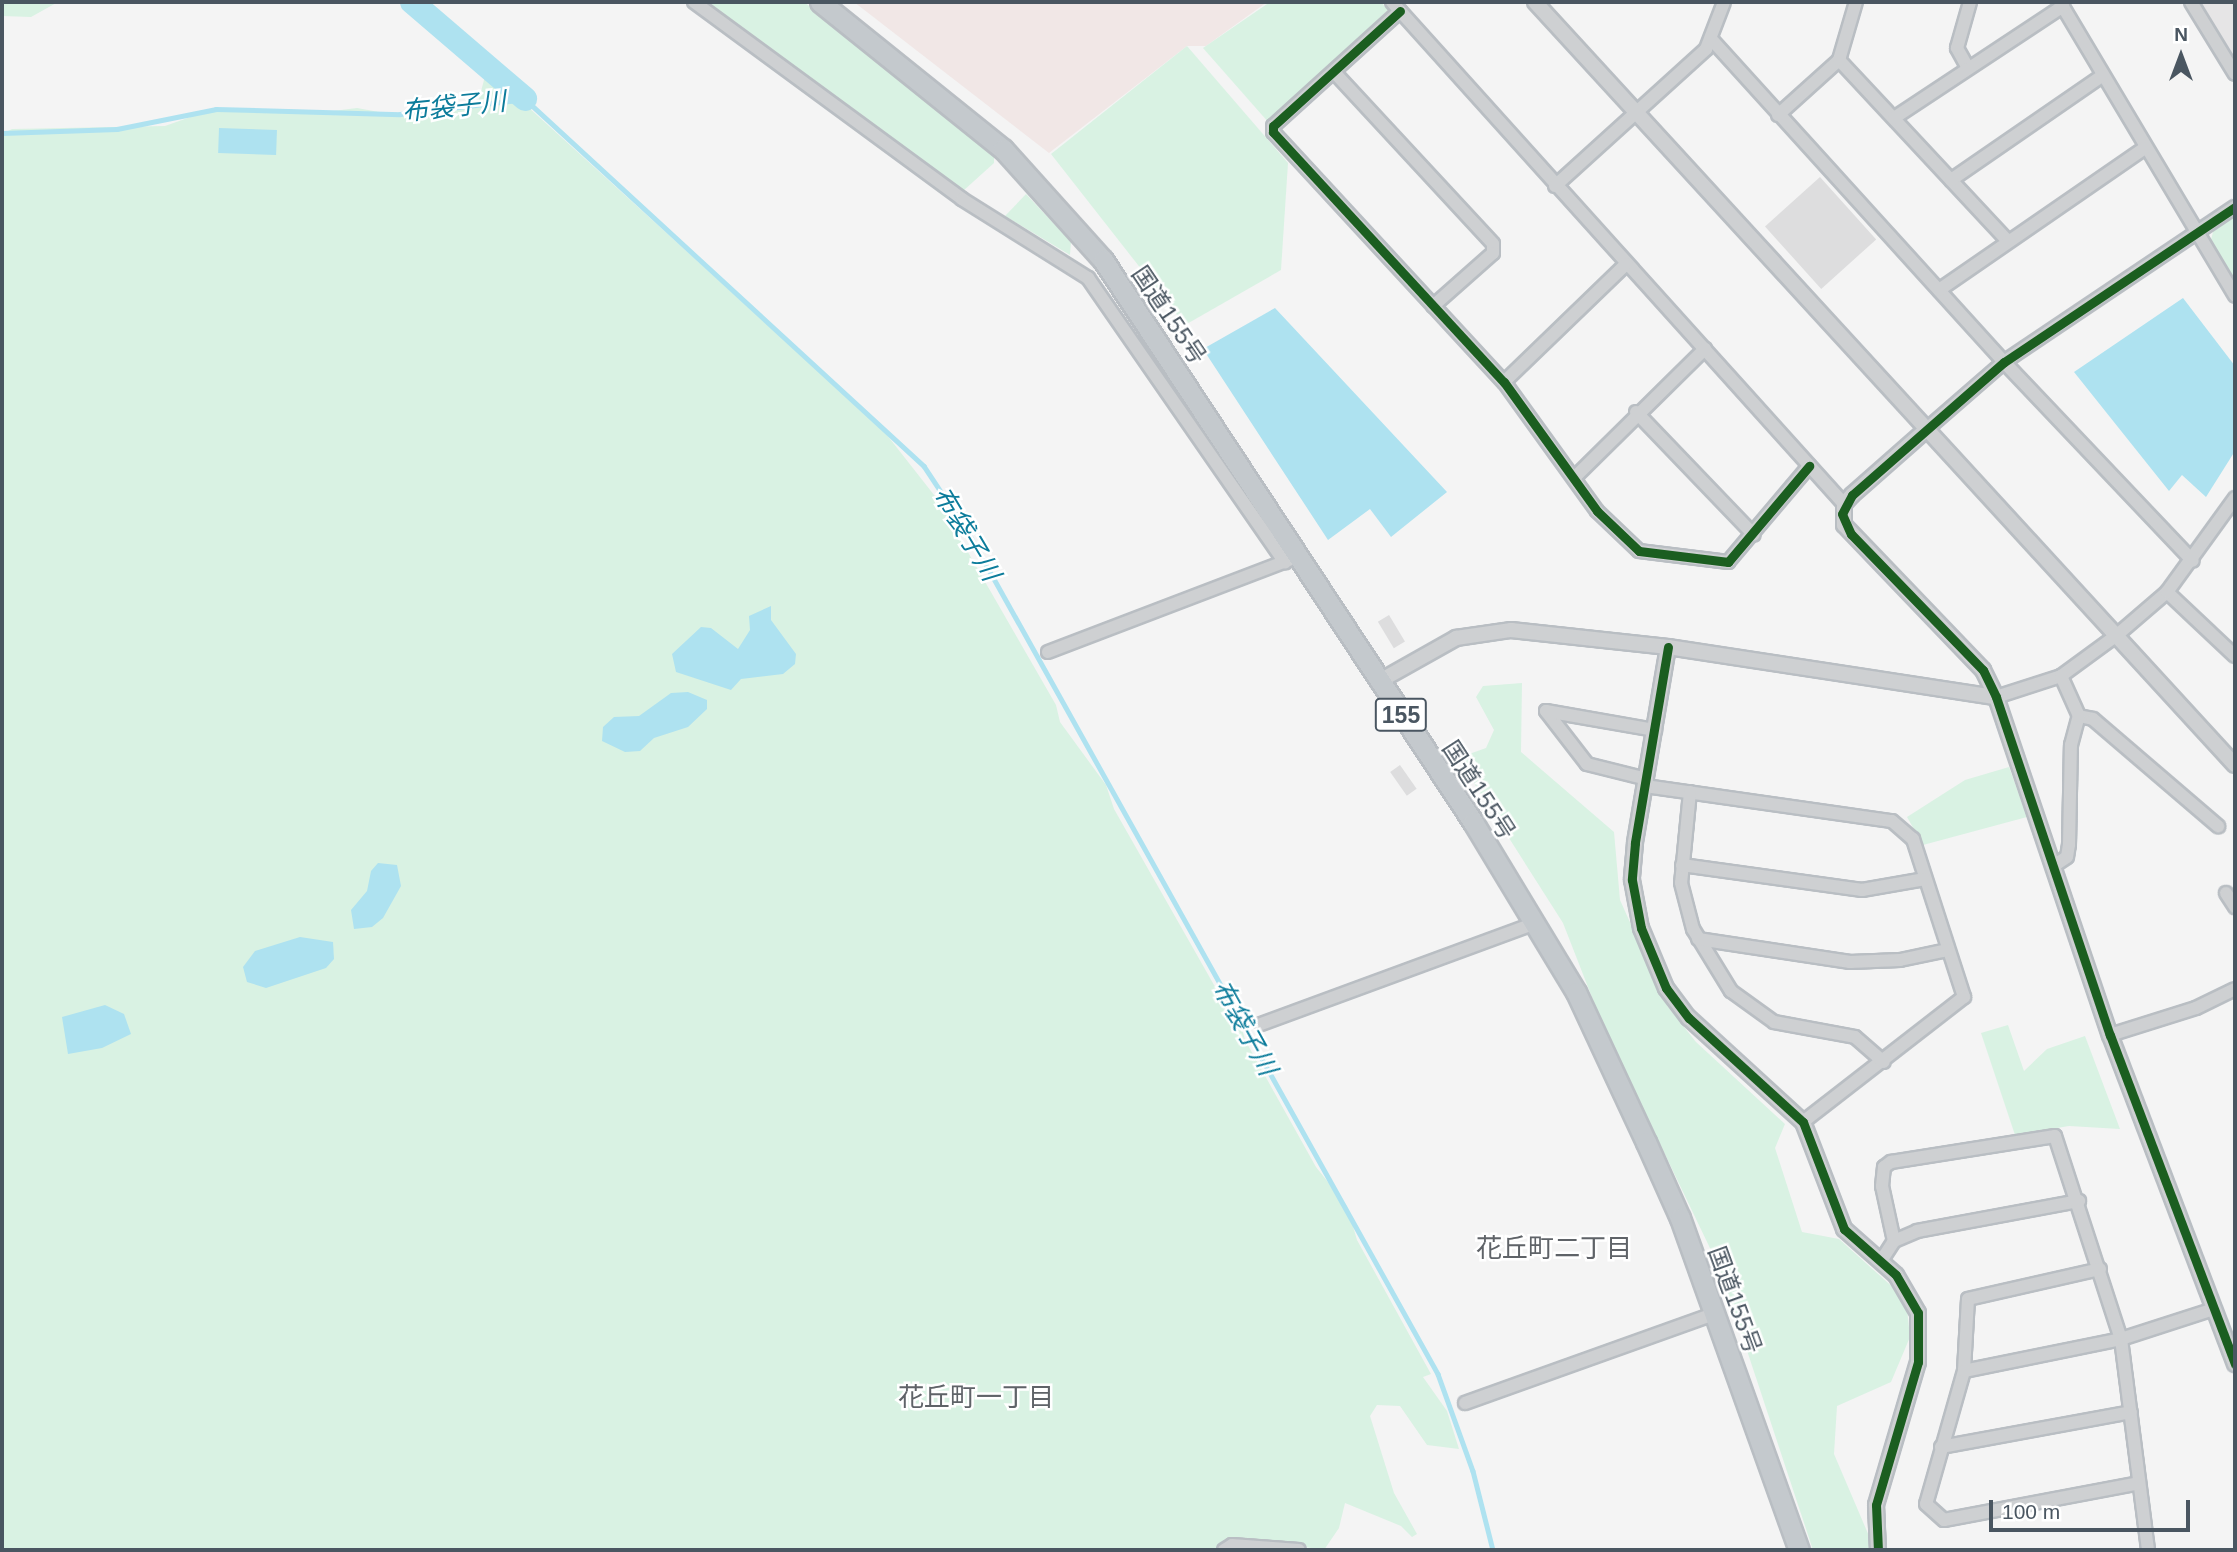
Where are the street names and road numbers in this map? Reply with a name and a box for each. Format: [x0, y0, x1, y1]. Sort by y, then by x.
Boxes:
street label: 国道155号 [1126, 261, 1212, 369]
road number: 155 [1375, 695, 1427, 734]
street label: 国道155号 [1436, 735, 1522, 845]
street label: 国道155号 [1702, 1242, 1768, 1358]

